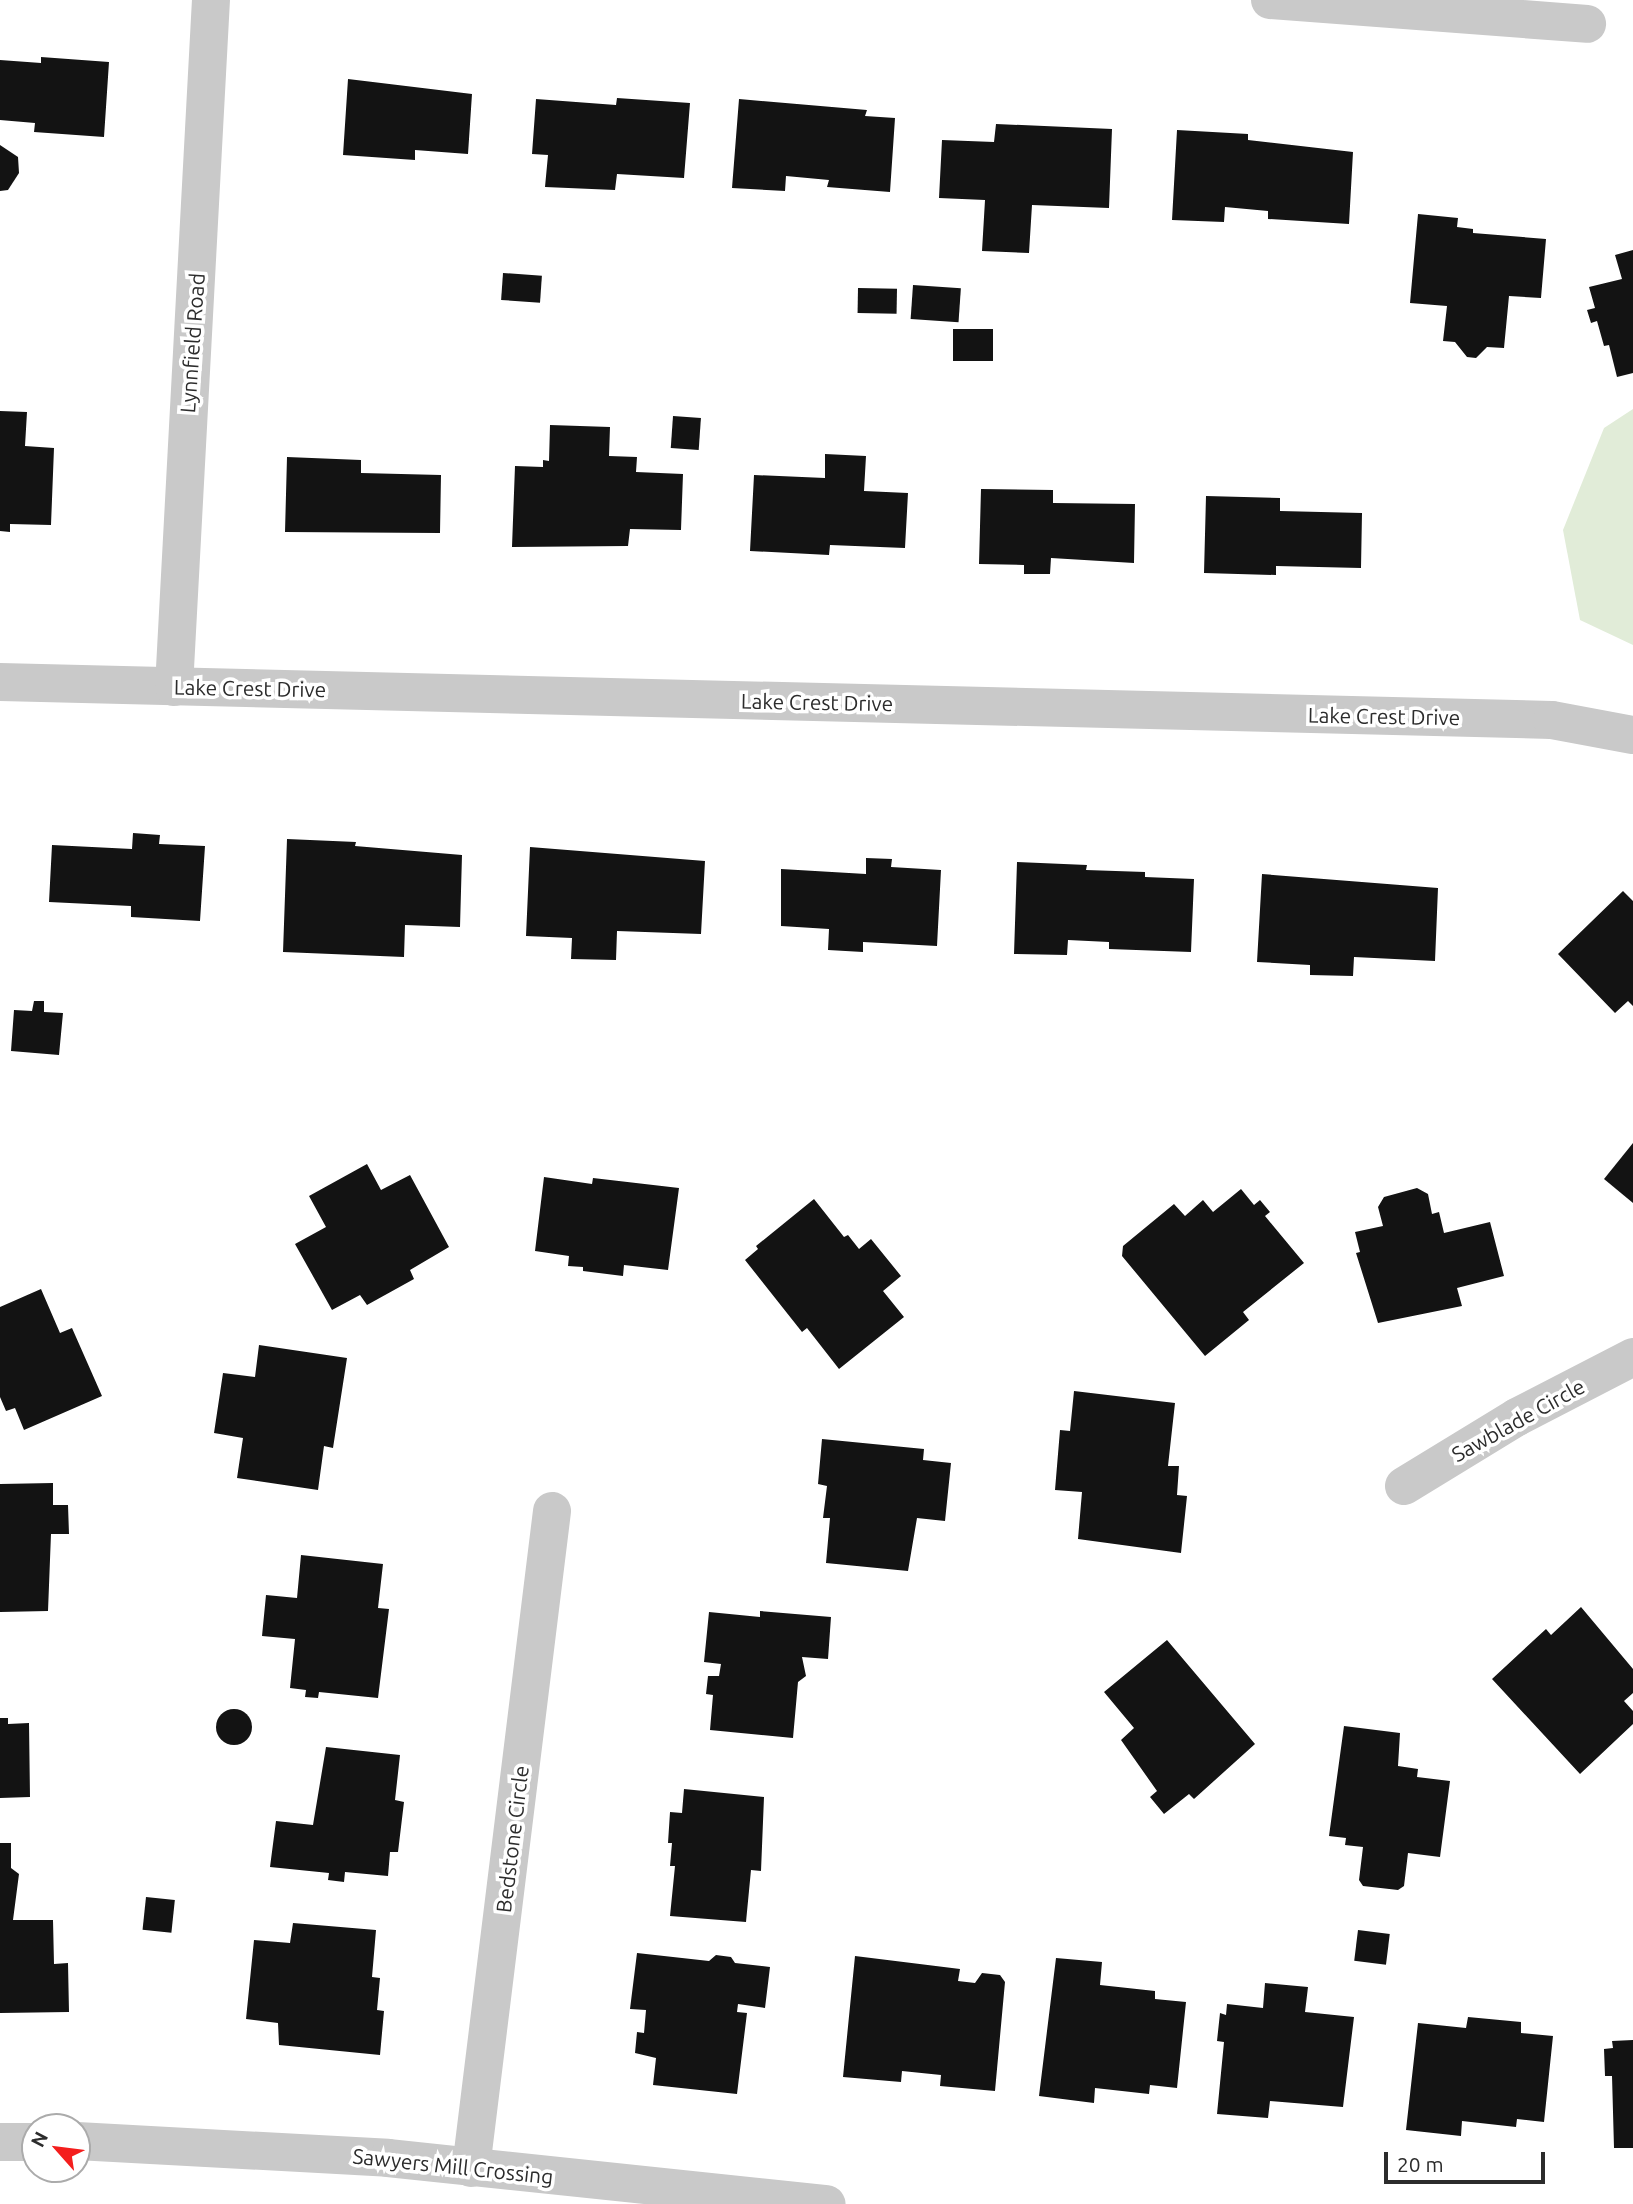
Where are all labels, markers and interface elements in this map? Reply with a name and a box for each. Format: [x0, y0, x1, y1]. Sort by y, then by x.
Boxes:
street label: Lynnfield Road [175, 272, 209, 414]
street label: Lake Crest Drive [174, 674, 326, 702]
street label: Lake Crest Drive [741, 688, 893, 716]
street label: Lake Crest Drive [1308, 702, 1460, 730]
street label: Sawblade Circle [1447, 1373, 1589, 1467]
street label: Bedstone Circle [490, 1764, 534, 1914]
north arrow [21, 2113, 91, 2183]
text: N [26, 2128, 52, 2151]
scale bar [1388, 2138, 1549, 2182]
street label: Sawyers Mill Crossing [351, 2143, 555, 2189]
text: 20 m [1397, 2152, 1444, 2176]

